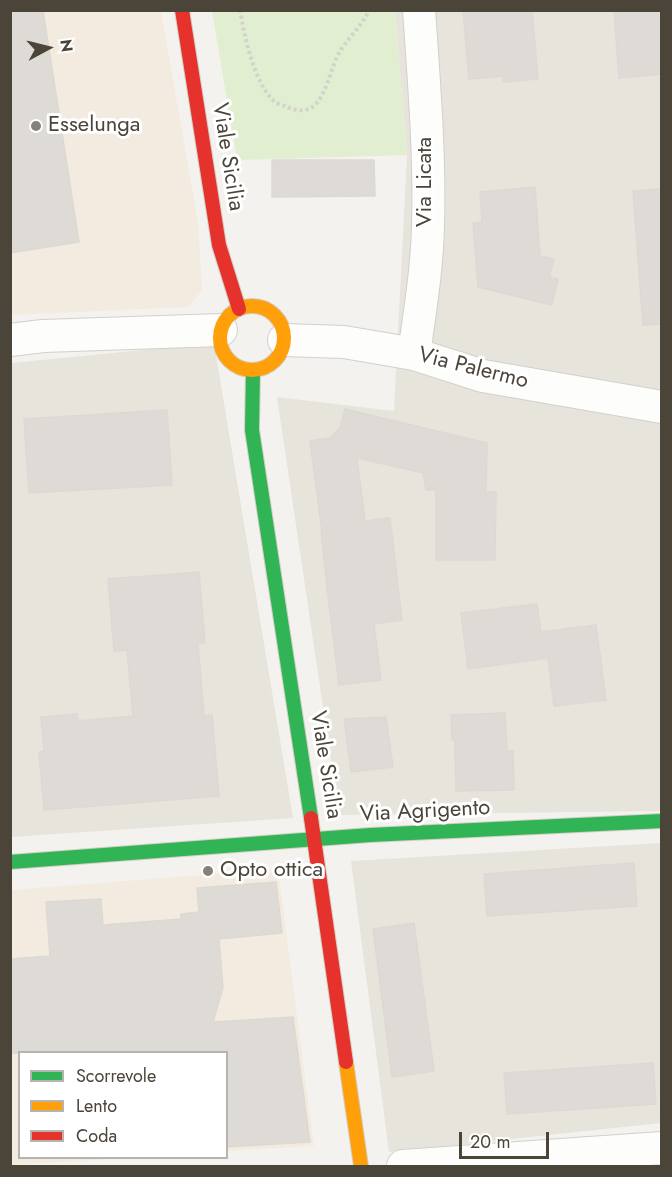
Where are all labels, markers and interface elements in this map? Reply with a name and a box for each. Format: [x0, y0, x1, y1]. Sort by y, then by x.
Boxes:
north arrow [18, 18, 78, 78]
text: N [54, 38, 79, 53]
street label: Viale Sicilia [205, 101, 249, 213]
place label: Esselunga [48, 113, 140, 139]
marker: Esselunga [29, 119, 43, 133]
street label: Via Licata [413, 137, 439, 227]
street label: Via Palermo [415, 343, 531, 395]
street label: Viale Sicilia [303, 709, 347, 821]
street label: Via Agrigento [359, 795, 491, 829]
place label: Opto ottica [220, 858, 323, 884]
marker: Opto ottica [201, 864, 215, 878]
legend [18, 1051, 228, 1159]
text: Scorrevole [76, 1063, 156, 1089]
text: Lento [76, 1093, 117, 1119]
scale bar [462, 1120, 552, 1158]
text: Coda [76, 1123, 117, 1149]
text: 20 m [470, 1129, 510, 1155]

